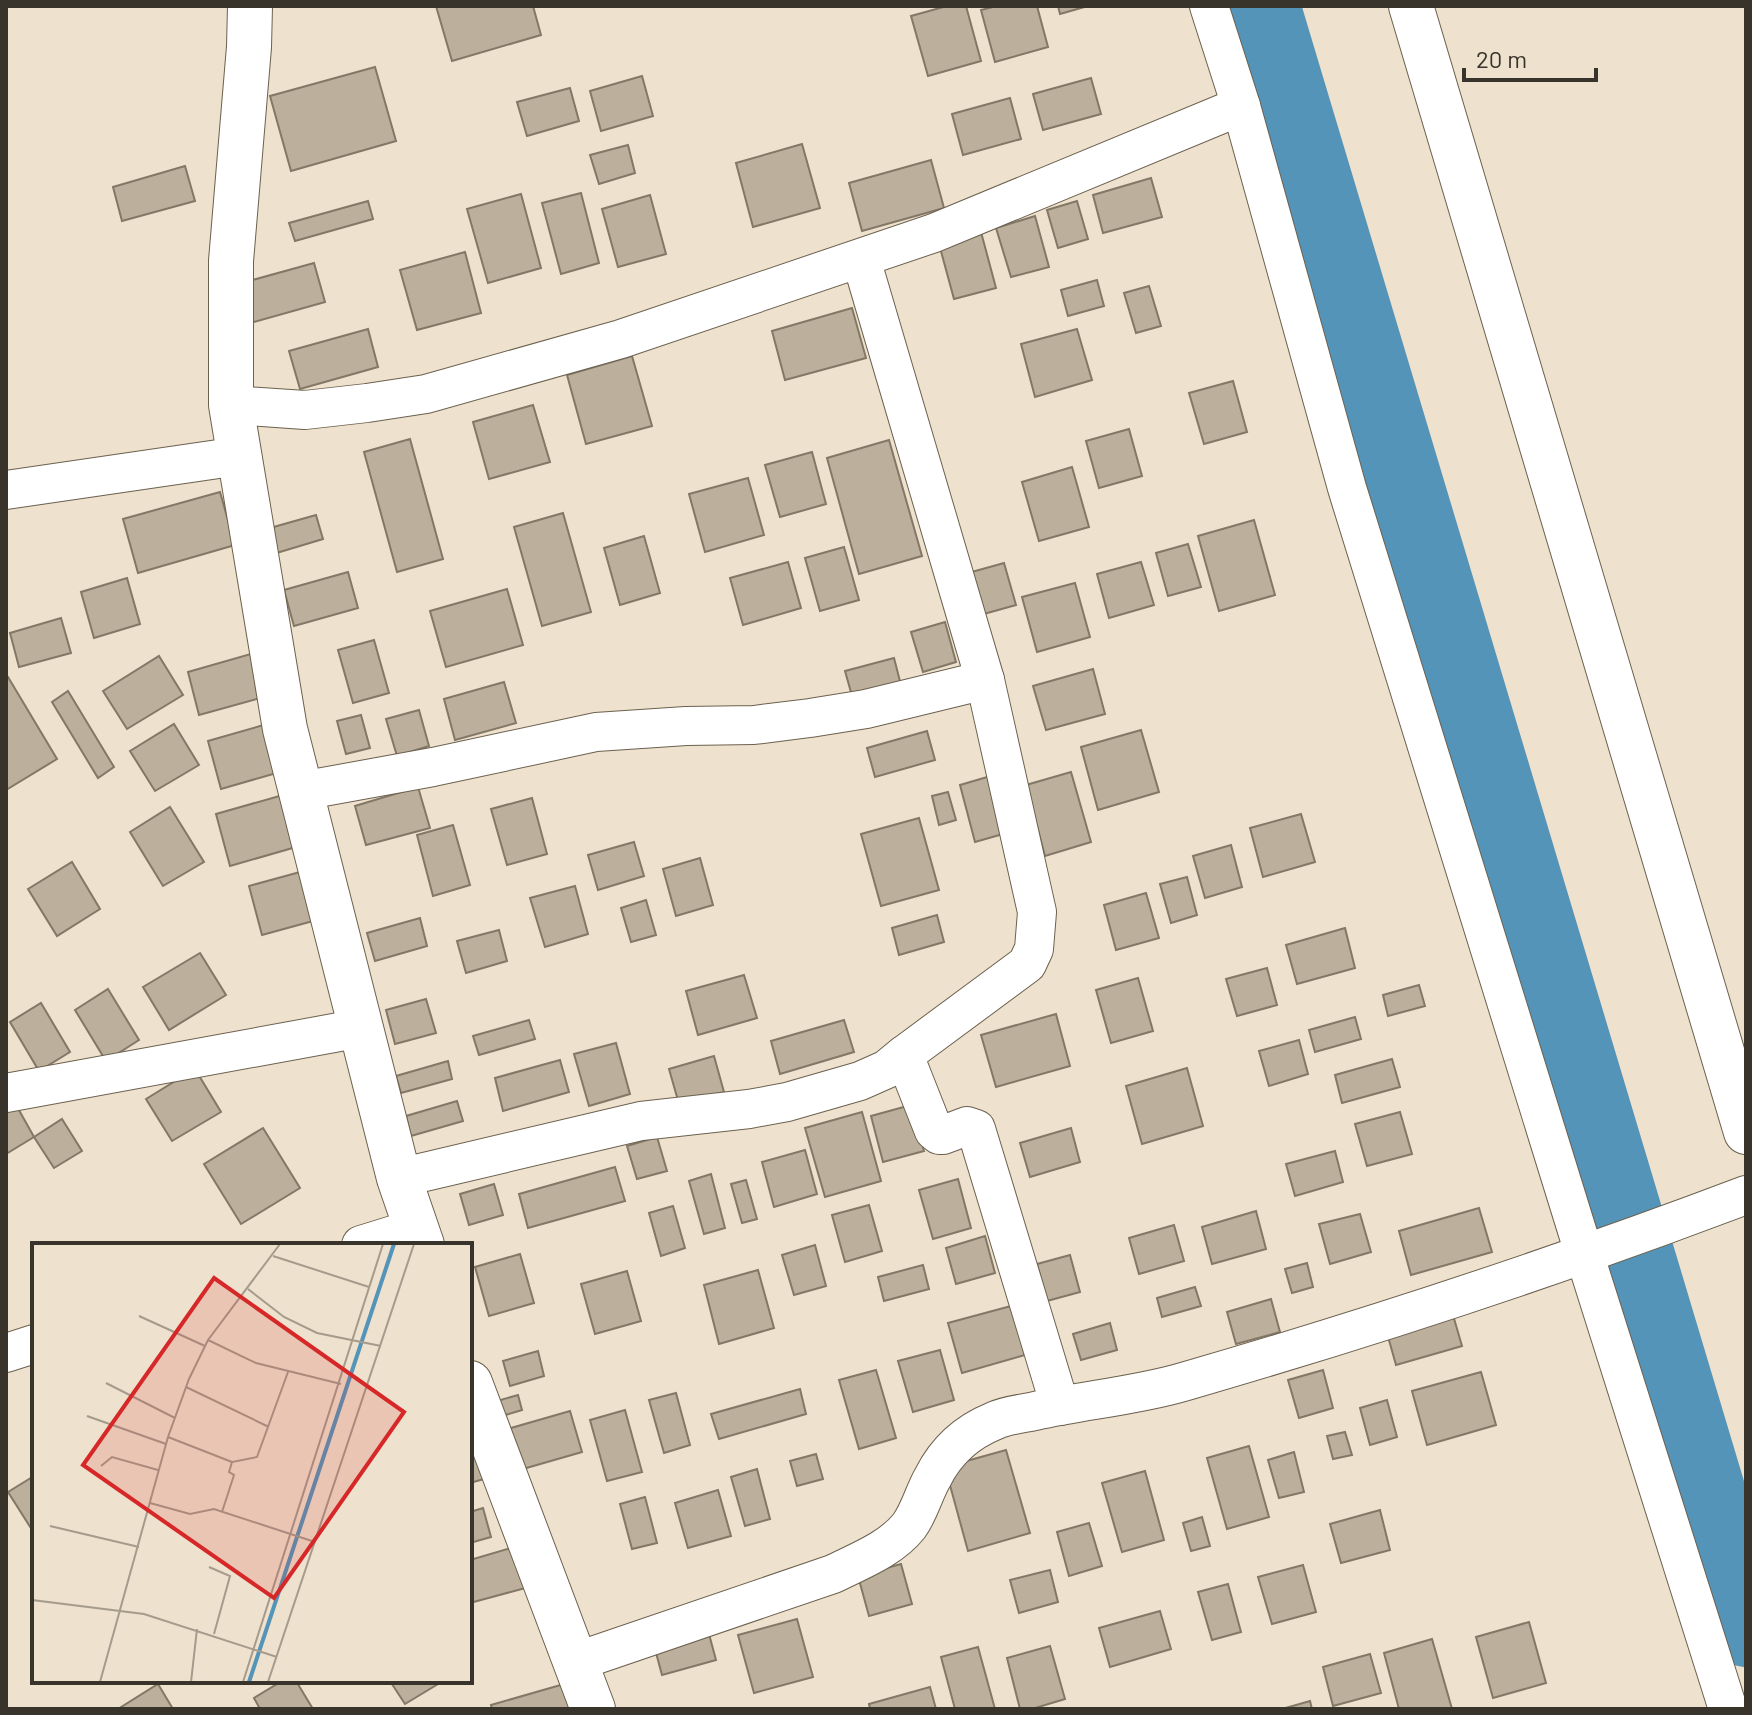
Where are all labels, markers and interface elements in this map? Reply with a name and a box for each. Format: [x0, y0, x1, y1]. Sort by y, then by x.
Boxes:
scale bar [1464, 32, 1596, 82]
text: 20 m [1476, 44, 1527, 73]
inset map [32, 1243, 472, 1683]

